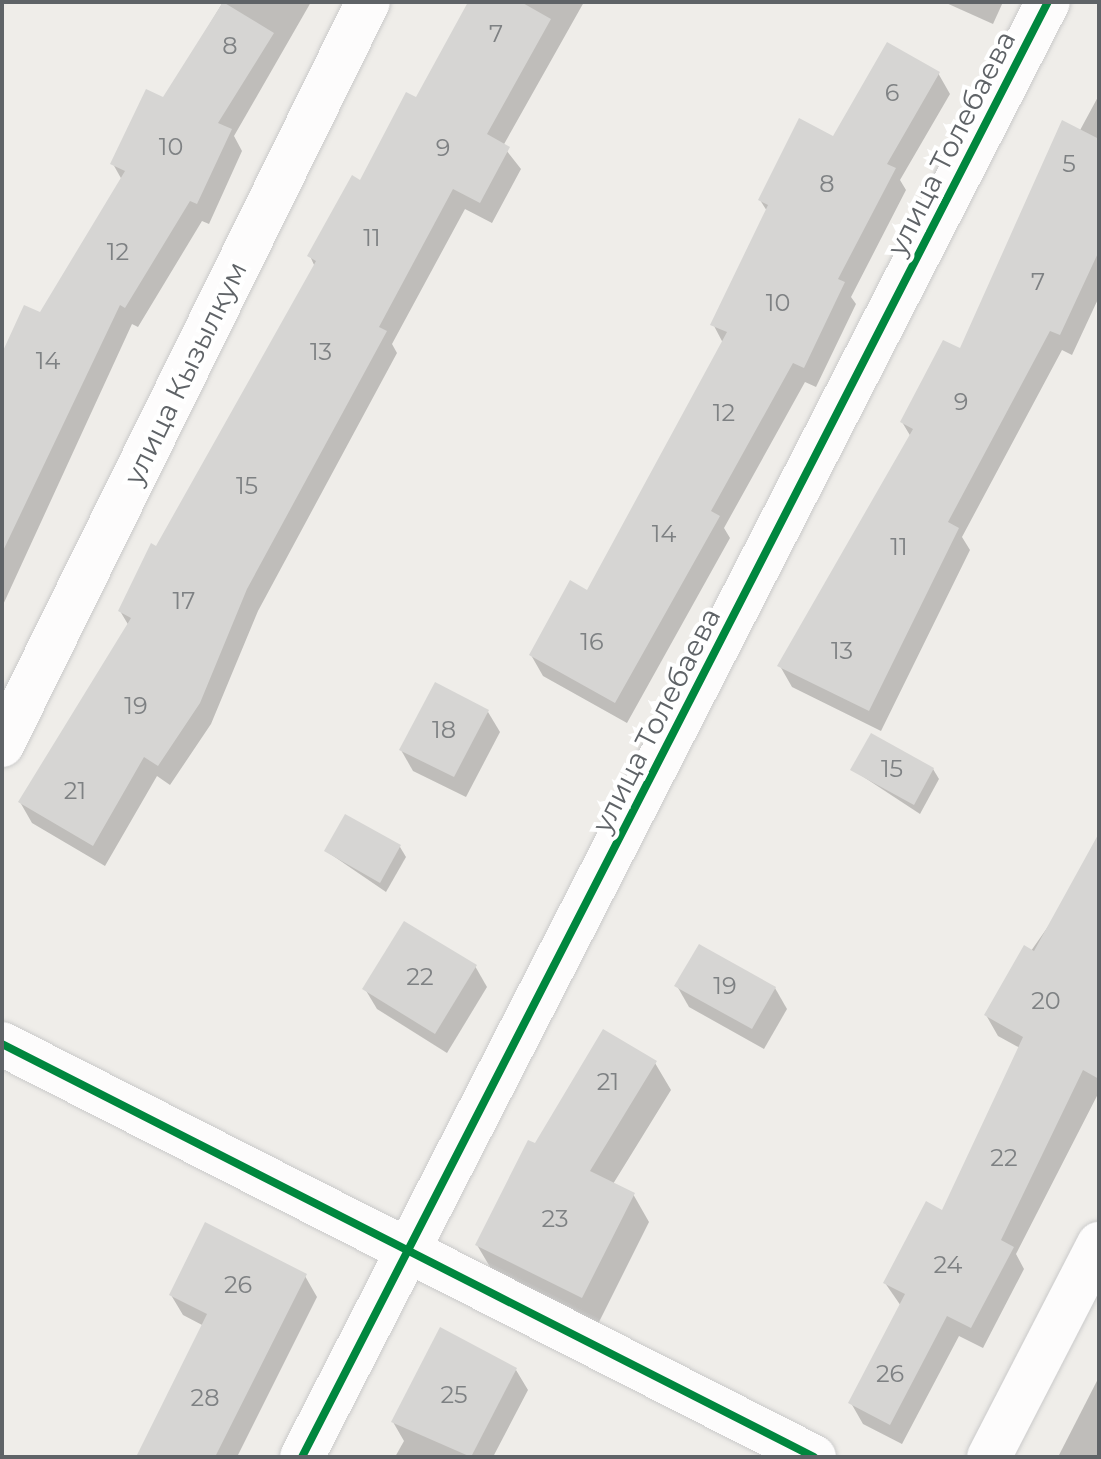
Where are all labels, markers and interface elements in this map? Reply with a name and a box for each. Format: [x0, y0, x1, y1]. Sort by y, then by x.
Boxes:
house number: 7 [489, 20, 503, 48]
street label: улица Толебаева [880, 25, 1022, 261]
house number: 8 [222, 32, 238, 60]
house number: 6 [885, 79, 899, 107]
house number: 10 [159, 133, 183, 161]
house number: 9 [436, 134, 450, 162]
house number: 5 [1062, 150, 1076, 178]
house number: 8 [819, 170, 835, 198]
house number: 11 [363, 224, 381, 252]
house number: 12 [107, 238, 129, 266]
street label: улица Кызылкум [116, 256, 254, 490]
house number: 7 [1031, 268, 1045, 296]
house number: 10 [766, 289, 790, 317]
house number: 13 [310, 338, 332, 366]
house number: 14 [36, 347, 60, 375]
house number: 9 [954, 388, 968, 416]
house number: 12 [713, 399, 735, 427]
house number: 15 [236, 472, 258, 500]
house number: 14 [652, 520, 676, 548]
house number: 11 [890, 533, 908, 561]
house number: 17 [173, 587, 195, 615]
street label: улица Толебаева [585, 602, 727, 838]
house number: 16 [580, 628, 604, 656]
house number: 13 [831, 637, 853, 665]
house number: 19 [124, 692, 148, 720]
house number: 18 [432, 716, 456, 744]
house number: 15 [881, 755, 903, 783]
house number: 21 [64, 777, 86, 805]
house number: 22 [406, 963, 434, 991]
house number: 19 [713, 972, 737, 1000]
house number: 20 [1031, 987, 1061, 1015]
house number: 21 [597, 1068, 619, 1096]
house number: 22 [990, 1144, 1018, 1172]
house number: 23 [541, 1205, 569, 1233]
house number: 24 [934, 1251, 962, 1279]
house number: 26 [224, 1271, 252, 1299]
house number: 26 [876, 1360, 904, 1388]
house number: 25 [440, 1381, 468, 1409]
house number: 28 [191, 1384, 219, 1412]

